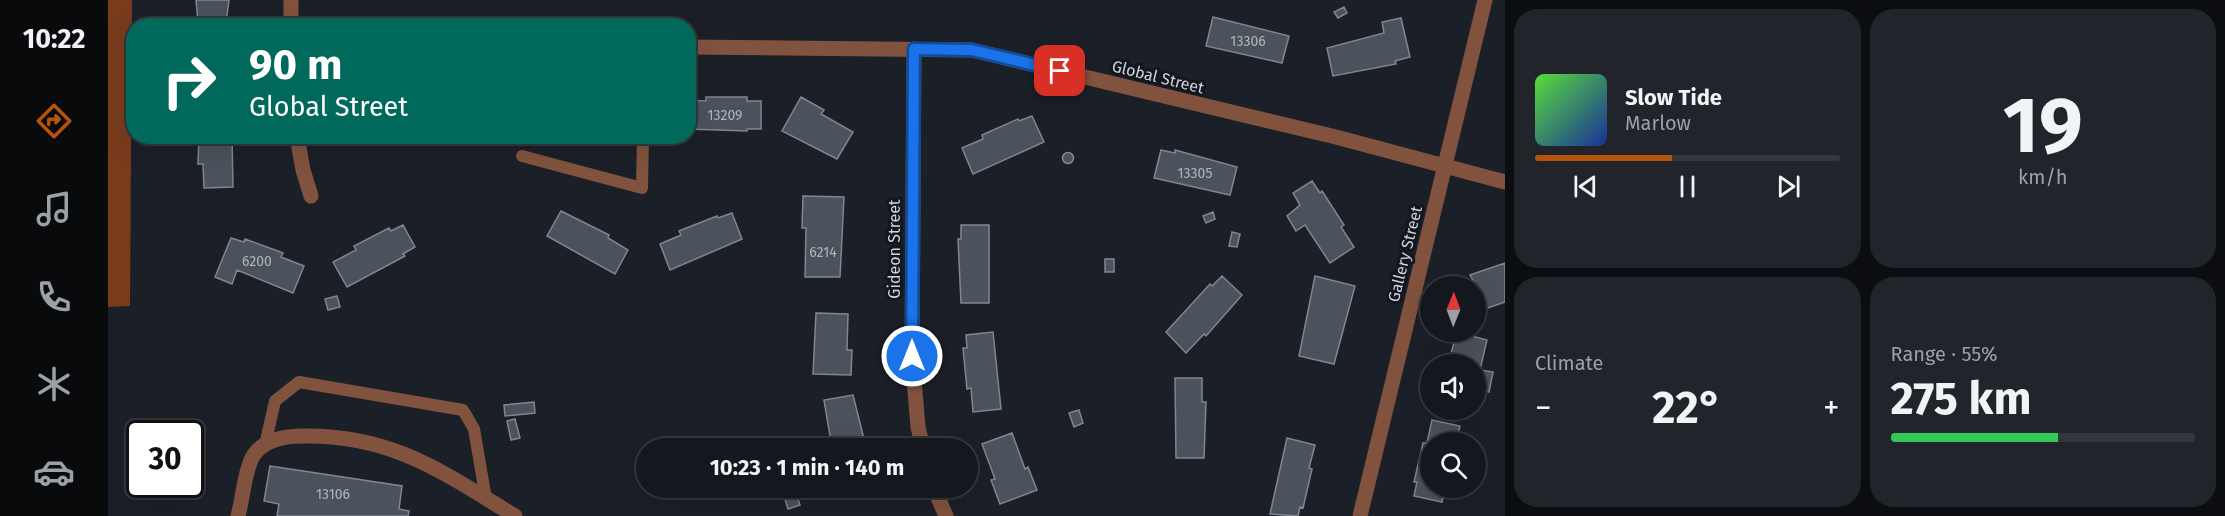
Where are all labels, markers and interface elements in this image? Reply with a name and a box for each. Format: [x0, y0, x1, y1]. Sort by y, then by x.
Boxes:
text: 10:22 [23, 23, 85, 55]
house number: 13306 [1230, 33, 1266, 50]
text: 90 m [249, 40, 343, 90]
icon: right [150, 42, 228, 120]
pin [1034, 45, 1085, 96]
icon: arrive [1043, 54, 1076, 87]
street label: Global Street [1110, 56, 1206, 98]
text: 19 [2003, 79, 2083, 173]
text: Slow Tide [1625, 84, 1722, 111]
text: Global Street [249, 91, 408, 123]
icon: directions [33, 100, 75, 142]
house number: 13209 [708, 107, 742, 124]
text: Marlow [1625, 111, 1691, 135]
house number: 13305 [1178, 165, 1212, 182]
text: km/h [2018, 165, 2068, 189]
icon: previous [1569, 170, 1602, 203]
icon: pause [1671, 170, 1704, 203]
icon: next [1772, 170, 1805, 203]
icon: music [33, 188, 75, 230]
street label: Gideon Street [885, 199, 904, 299]
street label: Gallery Street [1384, 204, 1426, 304]
house number: 6214 [809, 244, 837, 261]
house number: 6200 [242, 253, 272, 270]
icon: phone [33, 276, 75, 318]
north arrow [1420, 276, 1486, 342]
map controls [1420, 276, 1486, 498]
position arrow [880, 324, 944, 388]
text: Range · 55% [1891, 342, 1997, 366]
text: Climate [1535, 351, 1603, 375]
button: sound [1420, 354, 1486, 420]
icon: climate [33, 363, 75, 405]
text: 275 km [1891, 372, 2032, 426]
text: 22° [1652, 381, 1722, 435]
text: − [1535, 388, 1552, 428]
text: + [1823, 388, 1839, 428]
speed limit sign: 30 [126, 420, 204, 498]
button: search [1420, 432, 1486, 498]
icon: car [33, 451, 75, 493]
text: 10:23 · 1 min · 140 m [710, 454, 904, 481]
house number: 13106 [316, 486, 350, 503]

